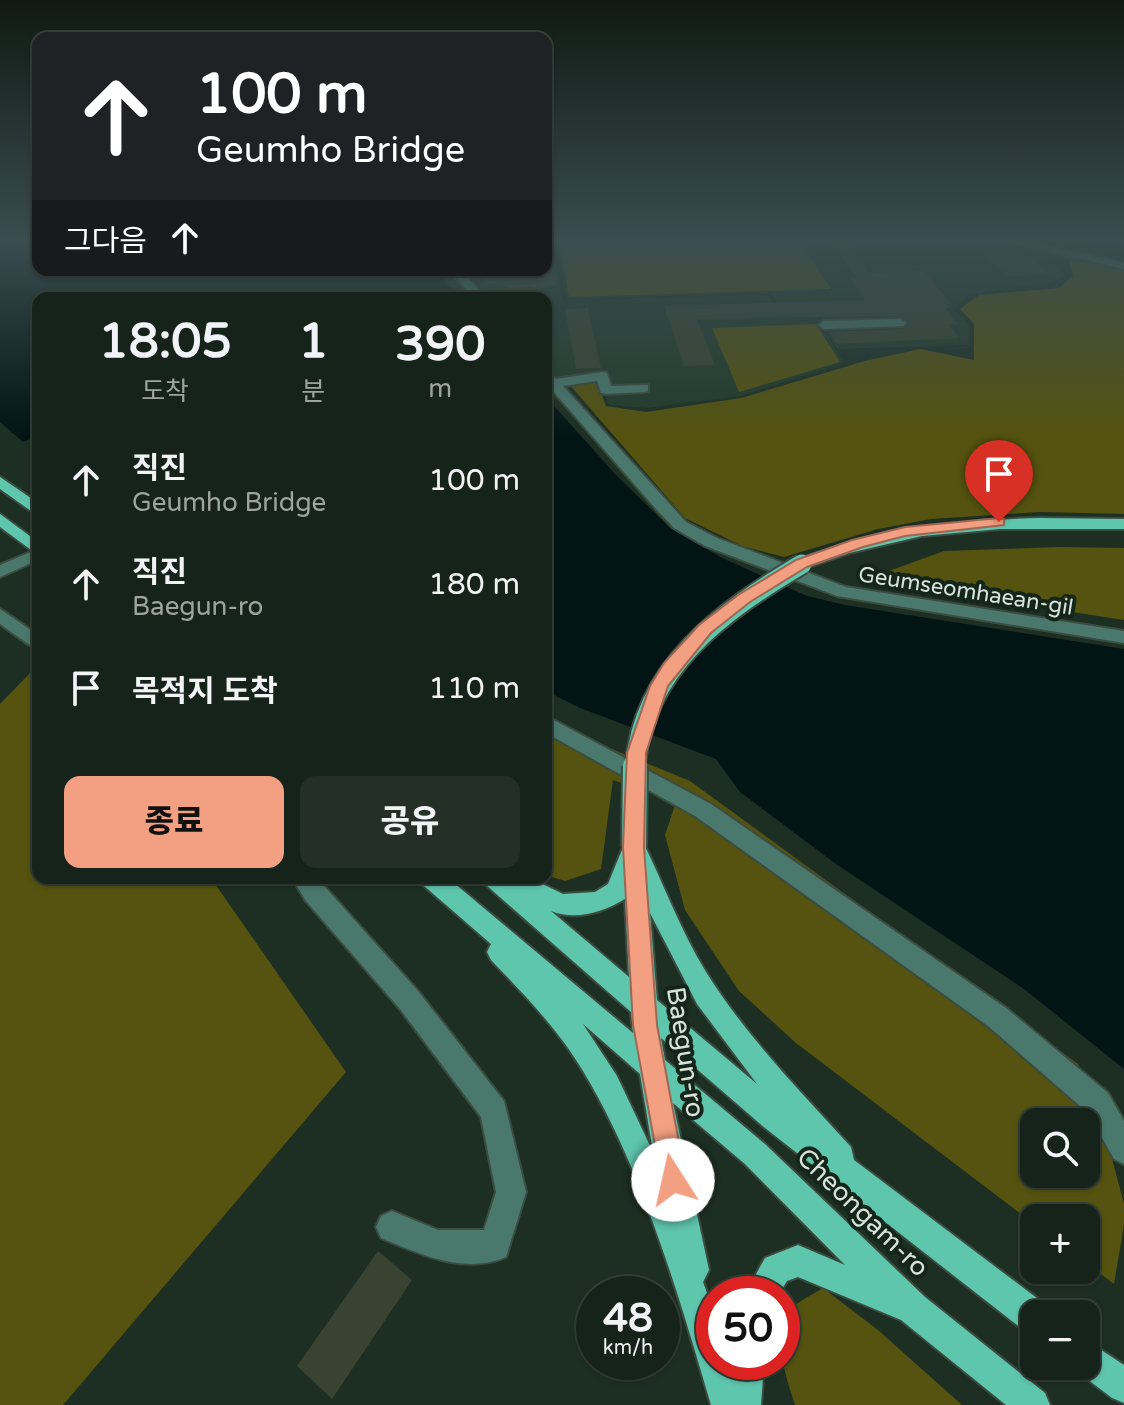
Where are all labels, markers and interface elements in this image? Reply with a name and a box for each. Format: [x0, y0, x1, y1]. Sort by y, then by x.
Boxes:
text: 100 m [196, 61, 367, 128]
icon: ahead [64, 64, 168, 168]
text: Geumho Bridge [196, 129, 465, 172]
icon: ahead [163, 216, 207, 260]
text: 그다음 [64, 223, 147, 260]
text: 18:05 [99, 313, 232, 371]
text: 1 [298, 313, 328, 371]
text: 390 [395, 316, 485, 374]
text: m [428, 373, 452, 404]
text: 도착 [141, 376, 189, 407]
text: 분 [301, 376, 325, 407]
pin [965, 440, 1033, 522]
text: 직진 [132, 450, 187, 487]
icon: arrive [977, 452, 1021, 496]
icon: ahead [64, 458, 108, 502]
text: 100 m [428, 462, 520, 499]
text: Geumho Bridge [132, 487, 326, 518]
text: 직진 [132, 554, 187, 591]
street label: Geumseomhaean-gil [857, 561, 1075, 621]
icon: ahead [64, 562, 108, 606]
text: 180 m [428, 566, 520, 603]
text: Baegun-ro [132, 591, 263, 622]
icon: arrive [64, 666, 108, 710]
text: 110 m [428, 670, 520, 707]
text: 목적지 도착 [132, 673, 278, 710]
button: 종료 [64, 776, 284, 868]
button: 공유 [300, 776, 520, 868]
street label: Baegun-ro [660, 985, 711, 1119]
map controls [1020, 1108, 1100, 1380]
button: search [1020, 1108, 1100, 1188]
position arrow [631, 1138, 715, 1222]
street label: Cheongam-ro [790, 1142, 935, 1283]
button: + [1020, 1204, 1100, 1284]
speed limit sign: 50 [696, 1276, 800, 1380]
text: 48 [603, 1294, 653, 1342]
button: − [1020, 1300, 1100, 1380]
text: km/h [603, 1336, 653, 1360]

